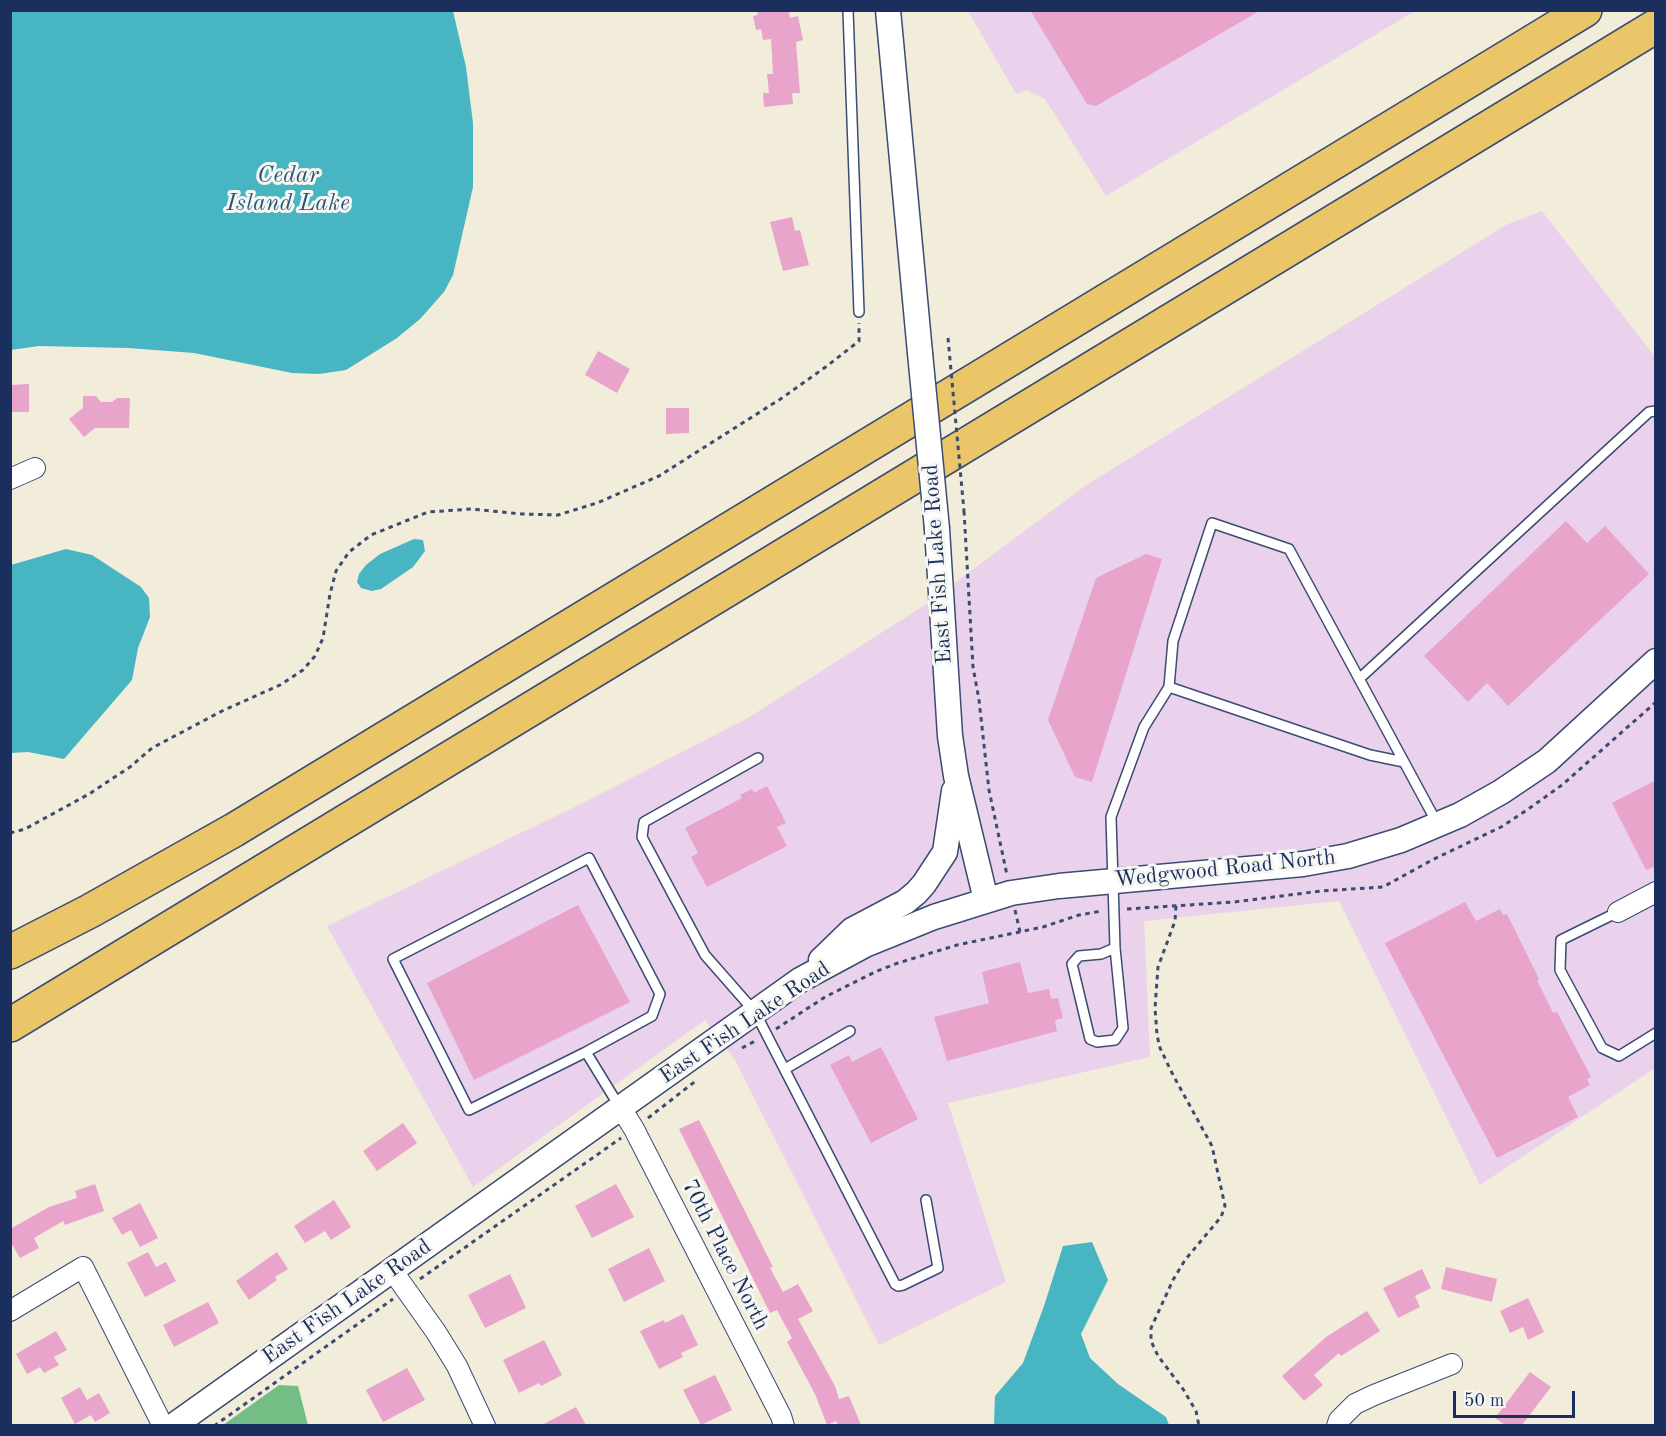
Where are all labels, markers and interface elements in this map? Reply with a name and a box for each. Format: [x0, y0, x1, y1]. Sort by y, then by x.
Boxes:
water label: Cedar Island Lake [226, 162, 350, 218]
street label: East Fish Lake Road [918, 463, 958, 665]
street label: Wedgwood Road North [1113, 844, 1337, 894]
street label: East Fish Lake Road [655, 956, 835, 1090]
street label: 70th Place North [676, 1175, 774, 1335]
street label: East Fish Lake Road [257, 1234, 437, 1370]
scale bar [1456, 1379, 1578, 1417]
text: 50 m [1464, 1392, 1504, 1410]

